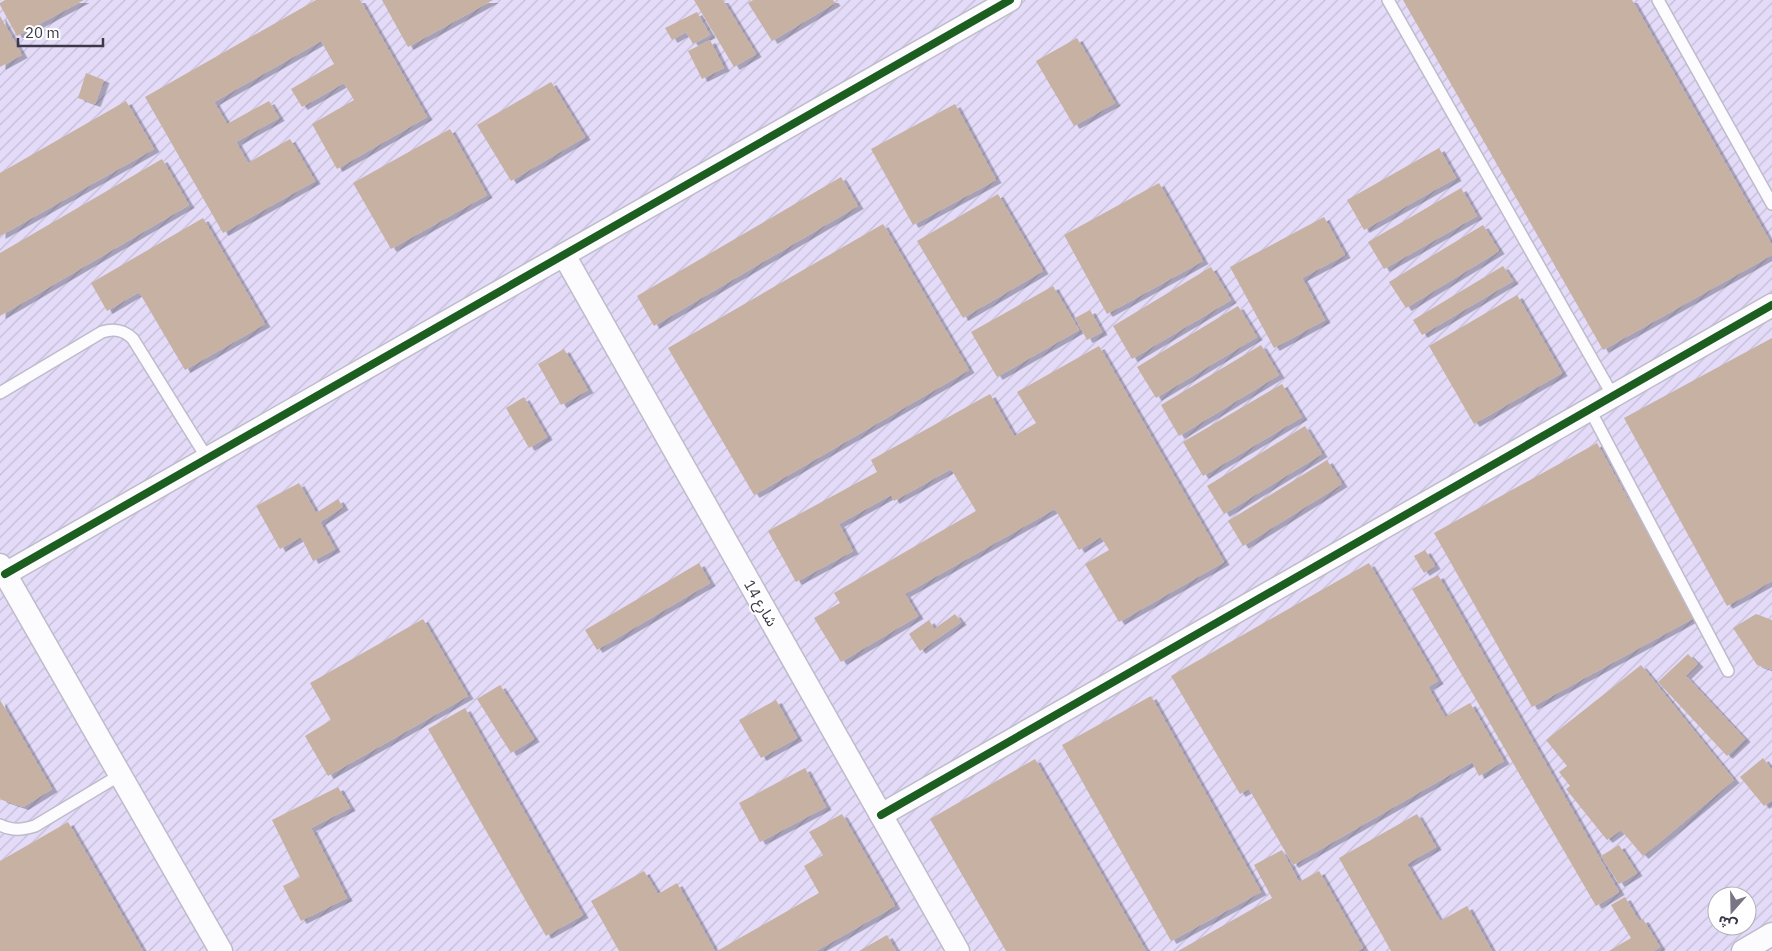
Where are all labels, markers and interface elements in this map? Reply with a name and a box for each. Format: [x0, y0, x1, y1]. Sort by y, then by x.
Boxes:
scale bar [18, 15, 102, 47]
text: 20 m [25, 23, 60, 42]
street label: شارع 14 [737, 576, 782, 631]
north arrow [1707, 886, 1757, 936]
text: ش [1715, 911, 1740, 935]

